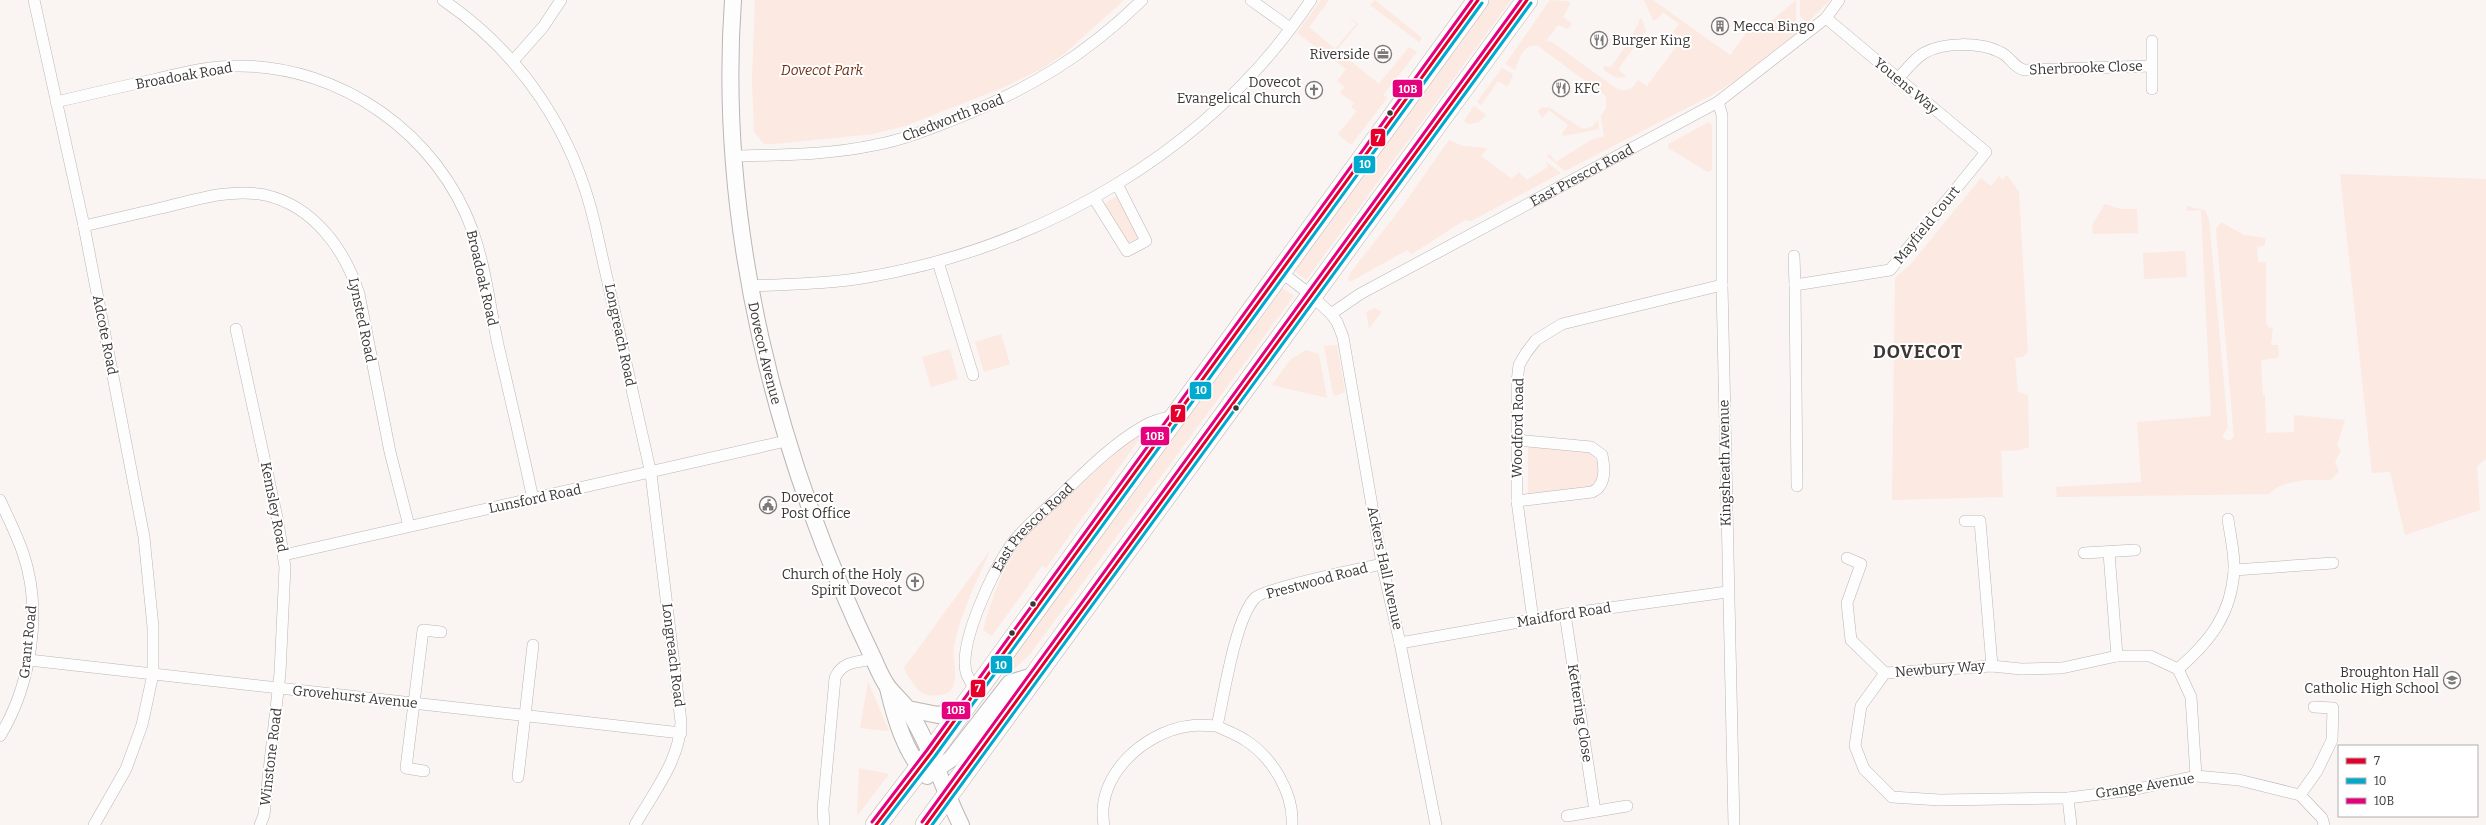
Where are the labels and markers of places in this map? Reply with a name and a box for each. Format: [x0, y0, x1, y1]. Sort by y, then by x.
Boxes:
building icon: Mecca Bingo [1710, 16, 1730, 36]
place label: Mecca Bingo [1733, 18, 1815, 35]
restaurant icon: Burger King [1589, 30, 1609, 50]
place label: Burger King [1612, 32, 1690, 49]
office icon: Riverside [1373, 44, 1393, 64]
place label: Riverside [1309, 46, 1370, 63]
place label: Dovecot Evangelical Church [1177, 74, 1301, 107]
restaurant icon: KFC [1551, 78, 1571, 98]
church icon: Dovecot Evangelical Church [1304, 80, 1324, 100]
place label: KFC [1574, 80, 1600, 97]
unlabelled marker [1385, 108, 1395, 118]
unlabelled marker [1231, 403, 1241, 413]
place label: Dovecot Post Office [781, 489, 851, 522]
public building icon: Dovecot Post Office [758, 495, 778, 515]
place label: Church of the Holy Spirit Dovecot [782, 566, 903, 599]
church icon: Church of the Holy Spirit Dovecot [905, 572, 925, 592]
unlabelled marker [1028, 599, 1038, 609]
unlabelled marker [1007, 628, 1017, 638]
place label: Broughton Hall Catholic High School [2304, 664, 2439, 697]
school or university icon: Broughton Hall Catholic High School [2442, 670, 2462, 690]

